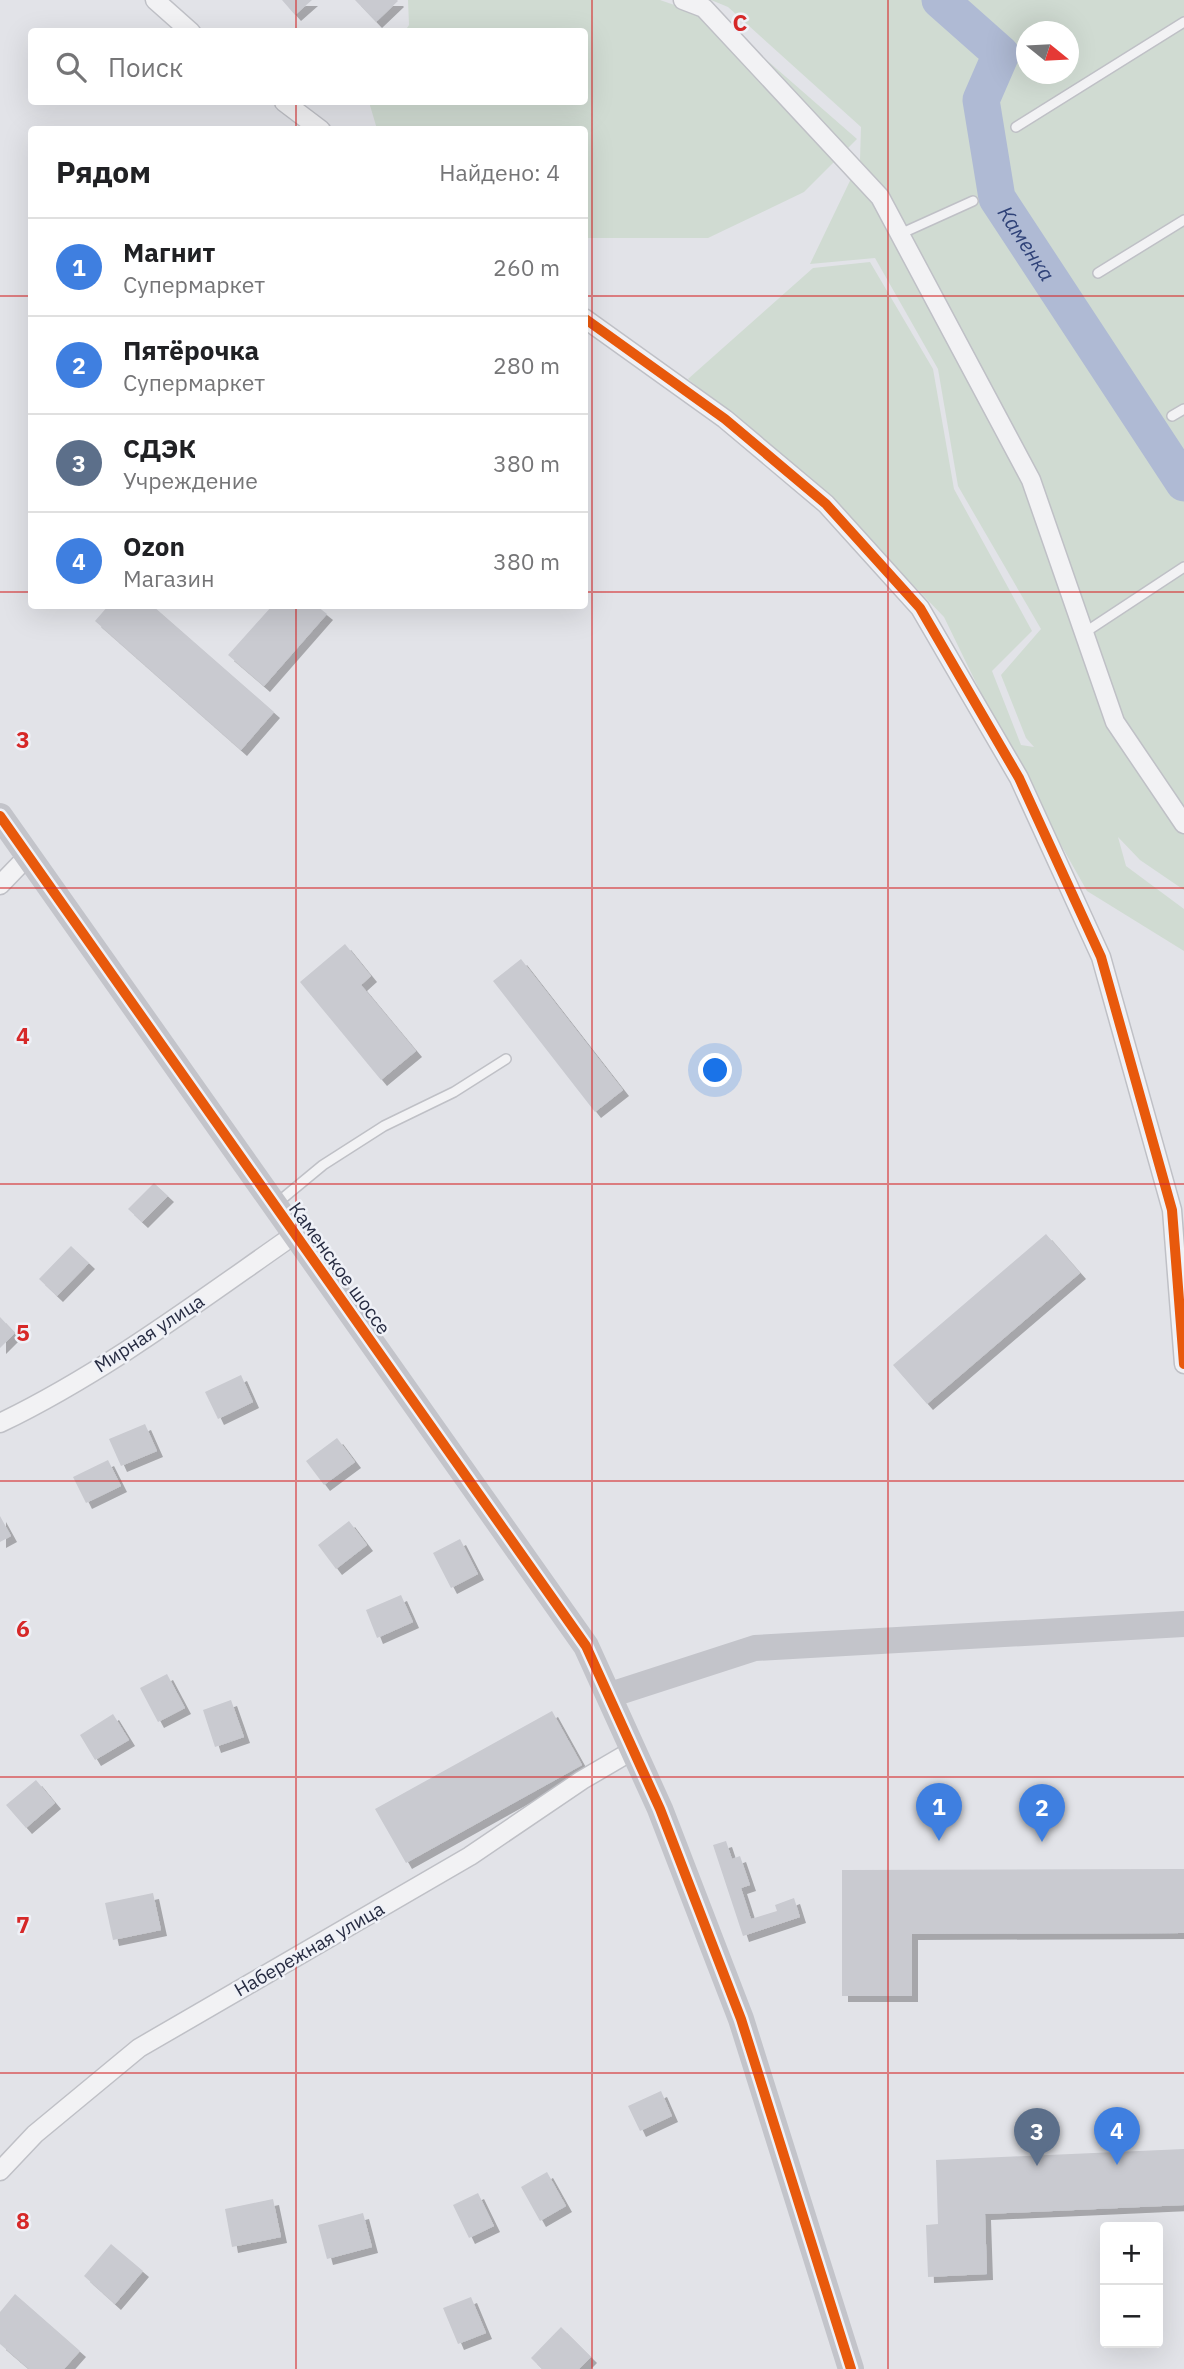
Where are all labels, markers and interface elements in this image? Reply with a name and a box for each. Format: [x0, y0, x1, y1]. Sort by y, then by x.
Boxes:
text: C [733, 7, 748, 37]
north arrow [1016, 21, 1079, 84]
search box [28, 28, 588, 105]
icon: search [52, 48, 90, 86]
text: Поиск [108, 50, 183, 84]
text: Рядом [56, 152, 151, 191]
text: Найдено: 4 [439, 157, 560, 187]
water label: Каменка [992, 200, 1062, 286]
text: Магнит [123, 235, 215, 269]
text: 1 [72, 252, 86, 282]
text: 260 m [493, 252, 560, 282]
text: Супермаркет [123, 269, 265, 299]
text: Пятёрочка [123, 333, 259, 367]
text: 2 [72, 350, 86, 380]
text: 280 m [493, 350, 560, 380]
text: Супермаркет [123, 367, 265, 397]
text: СДЭК [123, 431, 196, 465]
text: 3 [72, 448, 86, 478]
text: 380 m [493, 448, 560, 478]
text: Учреждение [123, 465, 258, 495]
text: Ozon [123, 529, 185, 563]
text: 4 [72, 546, 86, 576]
text: 380 m [493, 546, 560, 576]
text: Магазин [123, 563, 214, 593]
text: 3 [16, 724, 30, 754]
text: 4 [16, 1020, 30, 1050]
your location [698, 1053, 732, 1087]
street label: Каменское шоссе [284, 1197, 396, 1339]
street label: Мирная улица [90, 1289, 208, 1377]
text: 5 [16, 1317, 30, 1347]
text: 6 [16, 1613, 30, 1643]
pin: 1 [916, 1783, 962, 1841]
pin: 2 [1019, 1784, 1065, 1842]
street label: Набережная улица [230, 1896, 388, 2002]
text: 7 [16, 1909, 30, 1939]
pin: 4 [1094, 2107, 1140, 2165]
pin: 3 [1014, 2108, 1060, 2166]
text: 8 [16, 2205, 30, 2235]
map controls [1100, 2222, 1163, 2348]
button: + [1100, 2222, 1163, 2285]
button: − [1100, 2285, 1163, 2348]

